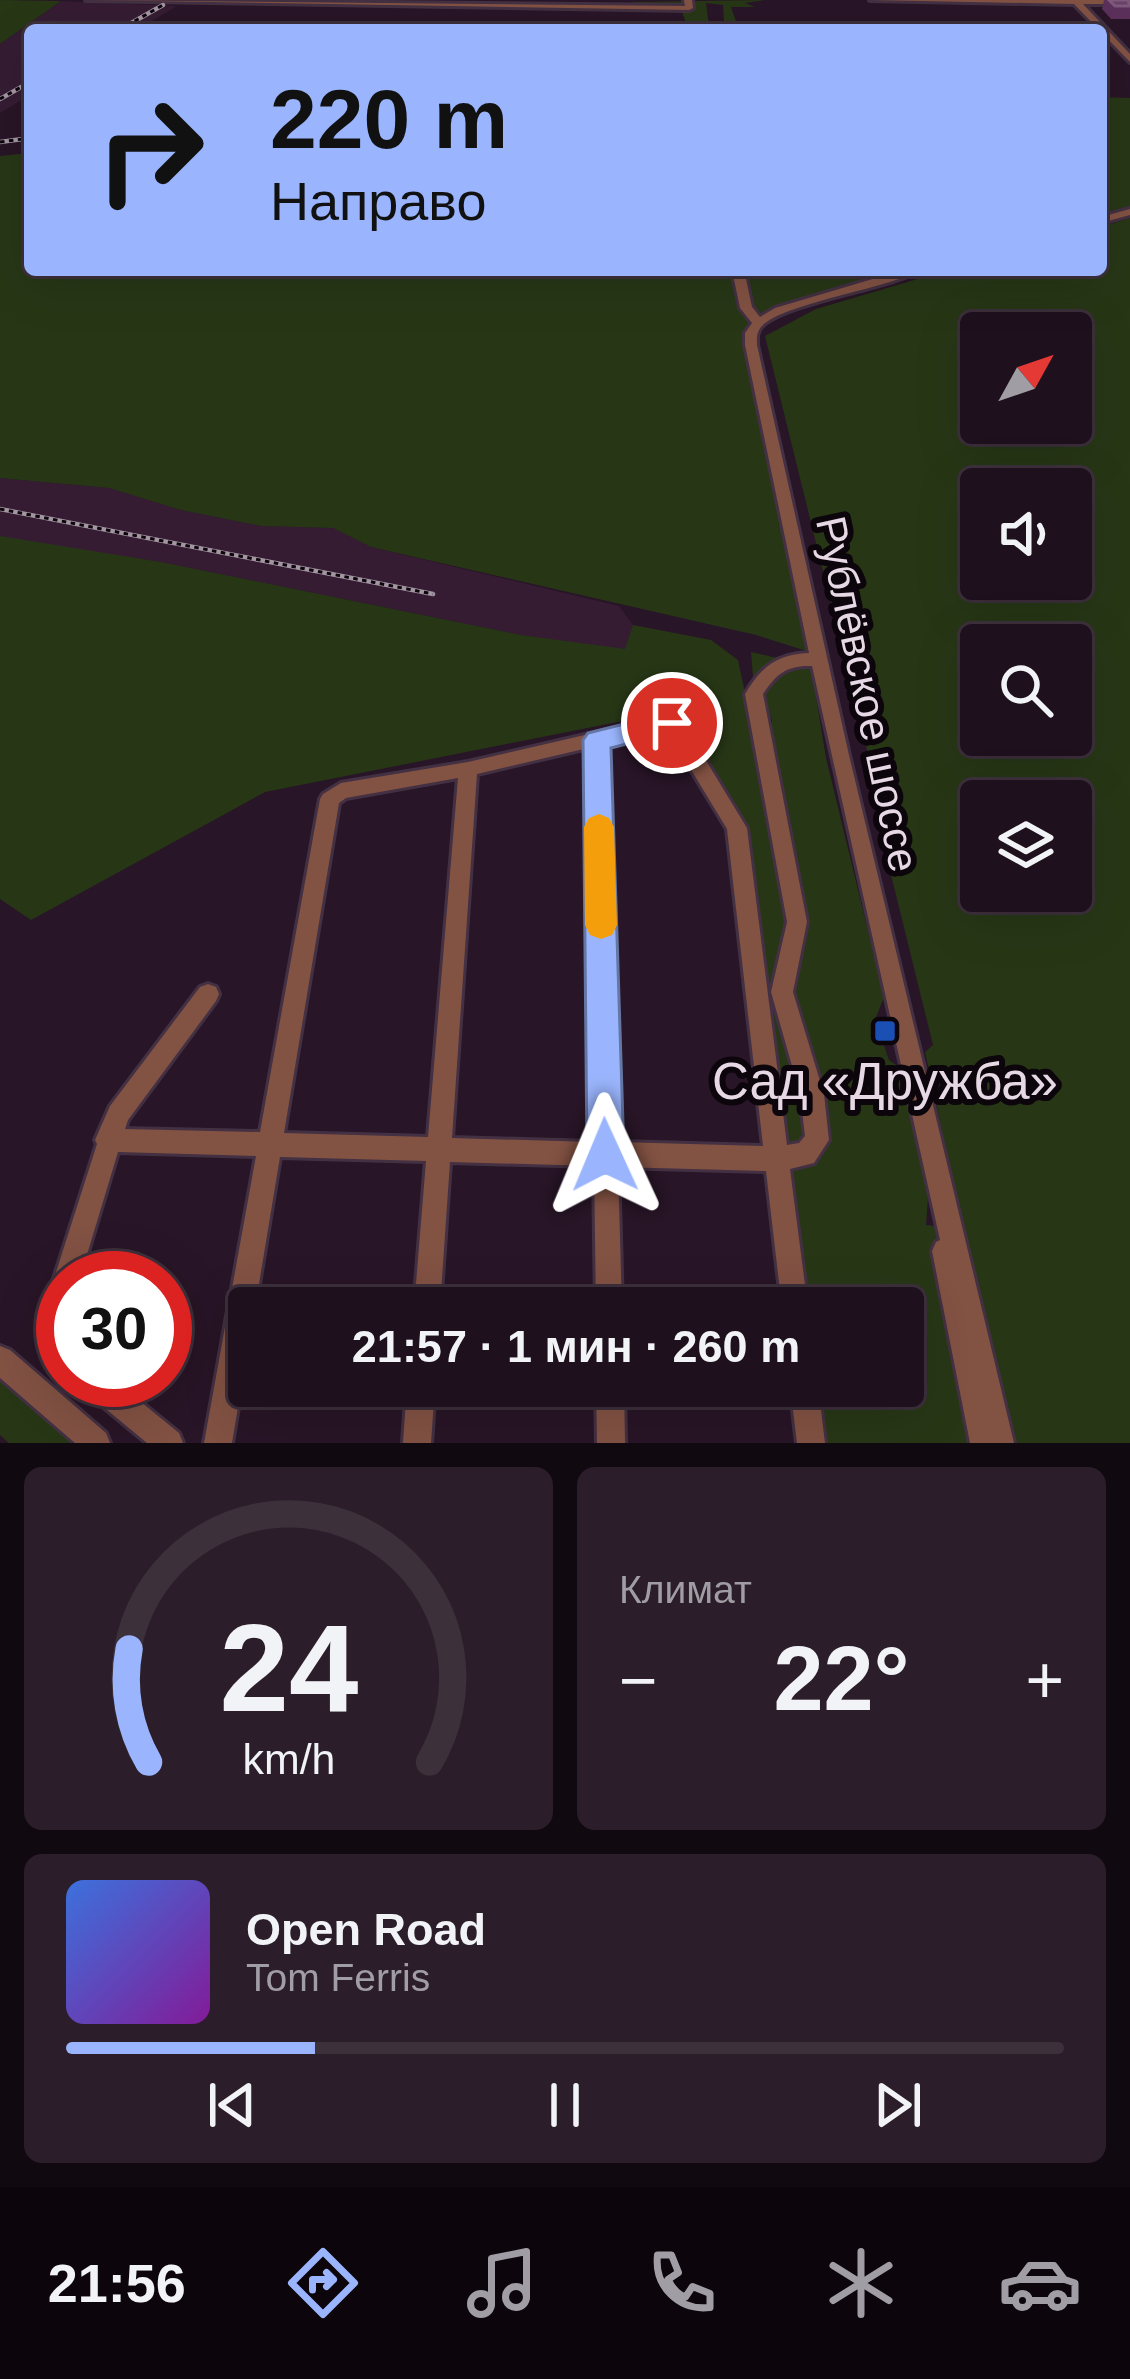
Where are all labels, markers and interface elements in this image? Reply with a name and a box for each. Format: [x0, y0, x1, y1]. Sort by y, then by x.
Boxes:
icon: right [72, 72, 228, 228]
text: 220 m [270, 72, 508, 166]
text: Направо [270, 171, 486, 231]
north arrow [960, 312, 1092, 444]
map controls [960, 312, 1092, 912]
button: sound [960, 468, 1092, 600]
street label: Рублёвское шоссе [807, 512, 928, 876]
button: search [960, 624, 1092, 756]
pin [621, 672, 723, 774]
icon: arrive [639, 690, 705, 756]
button: layers [960, 780, 1092, 912]
marker: Сад «Дружба» [872, 1018, 898, 1044]
place label: Сад «Дружба» [712, 1053, 1058, 1110]
position arrow [542, 1092, 668, 1218]
speed limit sign: 30 [36, 1251, 192, 1407]
text: 21:57 · 1 мин · 260 m [352, 1321, 800, 1372]
text: Климат [619, 1568, 752, 1611]
text: 24 [219, 1598, 358, 1737]
text: 22° [773, 1629, 910, 1729]
text: − [619, 1643, 658, 1717]
text: + [1025, 1643, 1064, 1717]
text: km/h [242, 1734, 335, 1782]
text: Open Road [246, 1904, 486, 1955]
text: Tom Ferris [246, 1956, 430, 1999]
icon: previous [199, 2072, 265, 2138]
icon: pause [532, 2072, 598, 2138]
icon: next [865, 2072, 931, 2138]
icon: directions [281, 2241, 365, 2325]
icon: music [460, 2241, 544, 2325]
icon: phone [640, 2241, 724, 2325]
icon: climate [819, 2241, 903, 2325]
icon: car [998, 2241, 1082, 2325]
text: 21:56 [48, 2253, 186, 2313]

